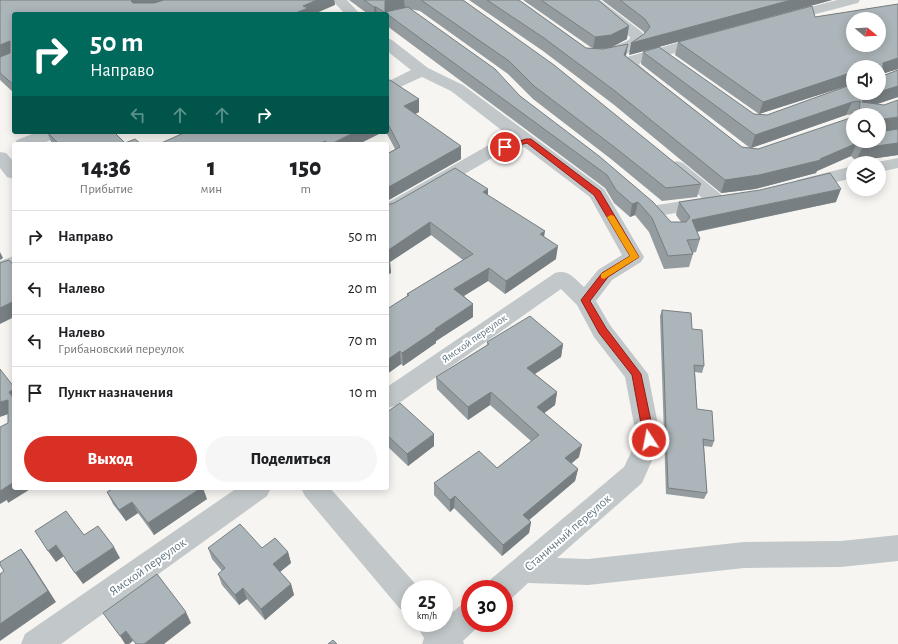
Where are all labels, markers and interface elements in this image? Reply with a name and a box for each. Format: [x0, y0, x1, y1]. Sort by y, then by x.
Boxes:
north arrow [846, 12, 886, 52]
map controls [846, 12, 886, 196]
icon: right [24, 28, 76, 80]
text: 50 m [90, 29, 144, 57]
button: sound [846, 60, 886, 100]
text: Направо [90, 62, 154, 80]
icon: left [127, 104, 149, 126]
icon: ahead [169, 104, 191, 126]
icon: ahead [211, 104, 233, 126]
icon: right [253, 104, 275, 126]
button: search [846, 108, 886, 148]
pin [488, 130, 522, 164]
icon: arrive [494, 136, 516, 158]
text: 14:36 [82, 156, 131, 180]
text: 1 [207, 156, 216, 180]
text: 150 [290, 156, 321, 180]
button: layers [846, 156, 886, 196]
text: Прибытие [80, 183, 133, 196]
text: мин [201, 183, 222, 196]
text: m [300, 183, 311, 196]
icon: right [24, 226, 46, 248]
text: Направо [58, 229, 113, 244]
text: 50 m [348, 229, 377, 244]
icon: left [24, 278, 46, 300]
text: Налево [58, 281, 105, 296]
text: 20 m [348, 281, 377, 296]
street label: Ямской переулок [440, 312, 509, 365]
text: Налево [58, 325, 105, 340]
icon: left [24, 330, 46, 352]
text: 70 m [348, 333, 377, 348]
text: Грибановский переулок [58, 343, 184, 356]
icon: arrive [24, 382, 46, 404]
text: Пункт назначения [58, 385, 173, 400]
text: 10 m [349, 385, 377, 400]
position arrow [628, 419, 670, 461]
button: Выход [24, 436, 197, 482]
button: Поделиться [205, 436, 377, 482]
street label: Станичный переулок [522, 492, 614, 574]
street label: Ямской переулок [107, 536, 189, 598]
speed limit sign: 30 [461, 580, 513, 632]
text: 25 [418, 591, 436, 611]
text: km/h [417, 611, 437, 621]

